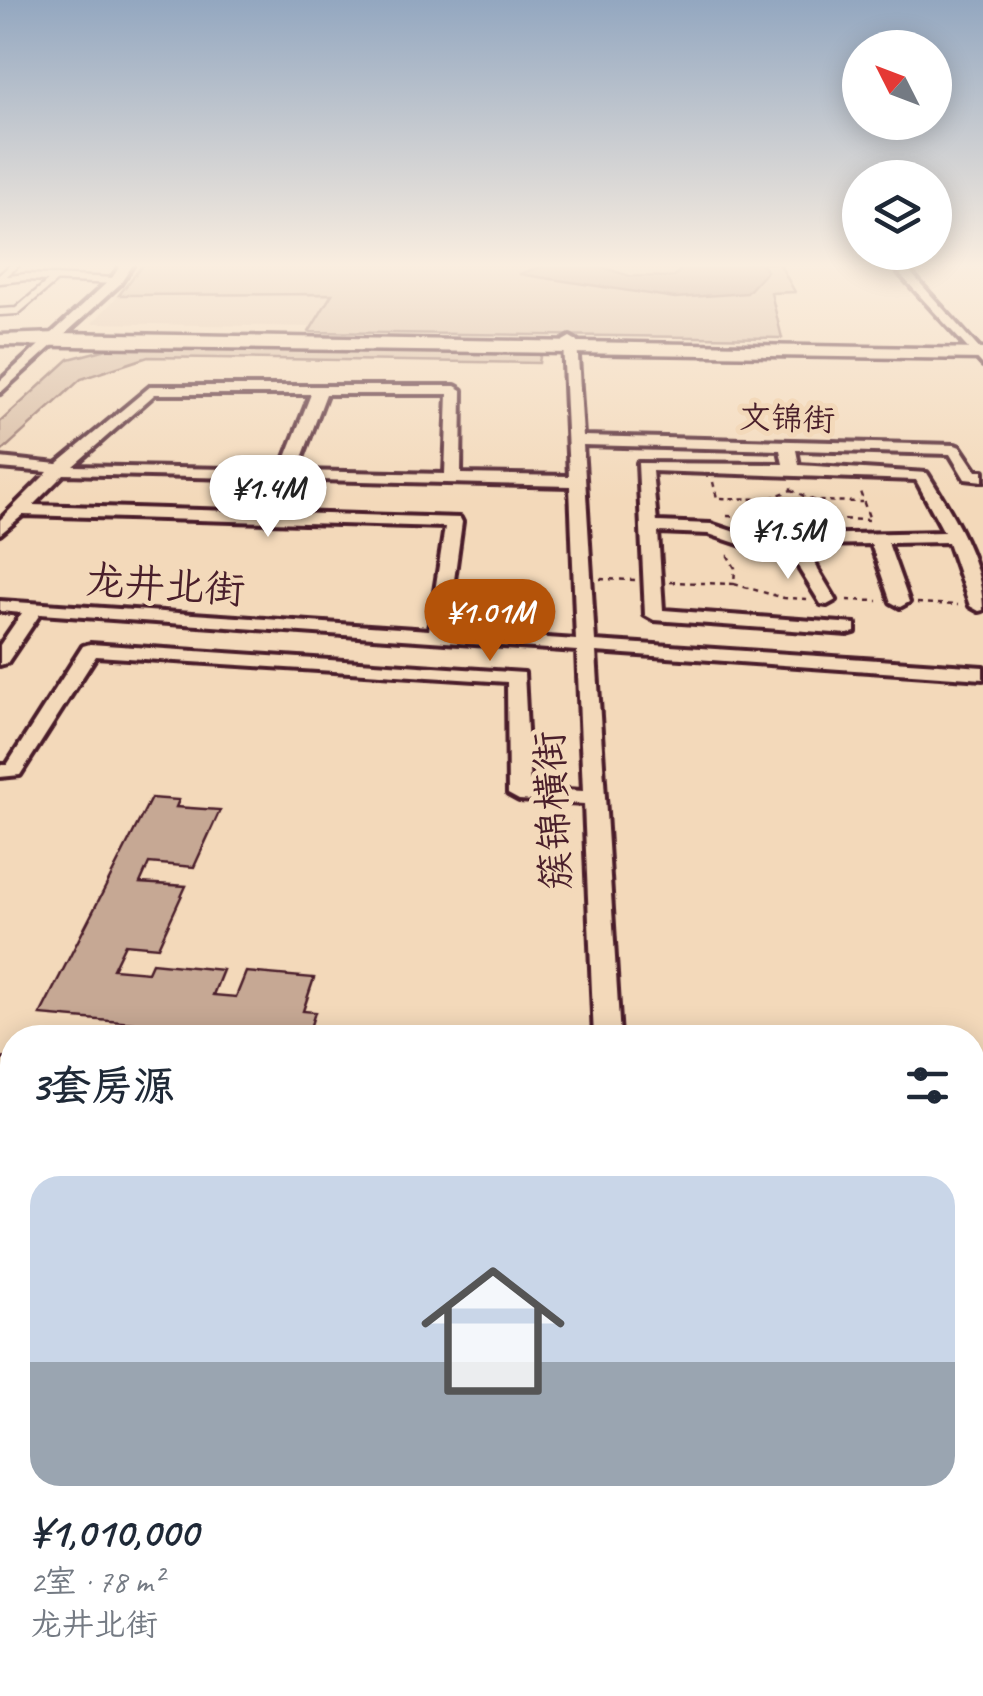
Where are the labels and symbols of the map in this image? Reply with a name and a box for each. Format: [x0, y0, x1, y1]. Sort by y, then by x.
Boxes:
north arrow [842, 30, 952, 140]
street label: 文锦街 [738, 396, 836, 441]
pin: ¥1.4M [198, 455, 338, 540]
pin: ¥1.5M [718, 497, 858, 582]
street label: 龙井北街 [83, 554, 246, 616]
pin: ¥1.01M [409, 579, 571, 664]
street label: 簇锦横街 [524, 730, 582, 892]

